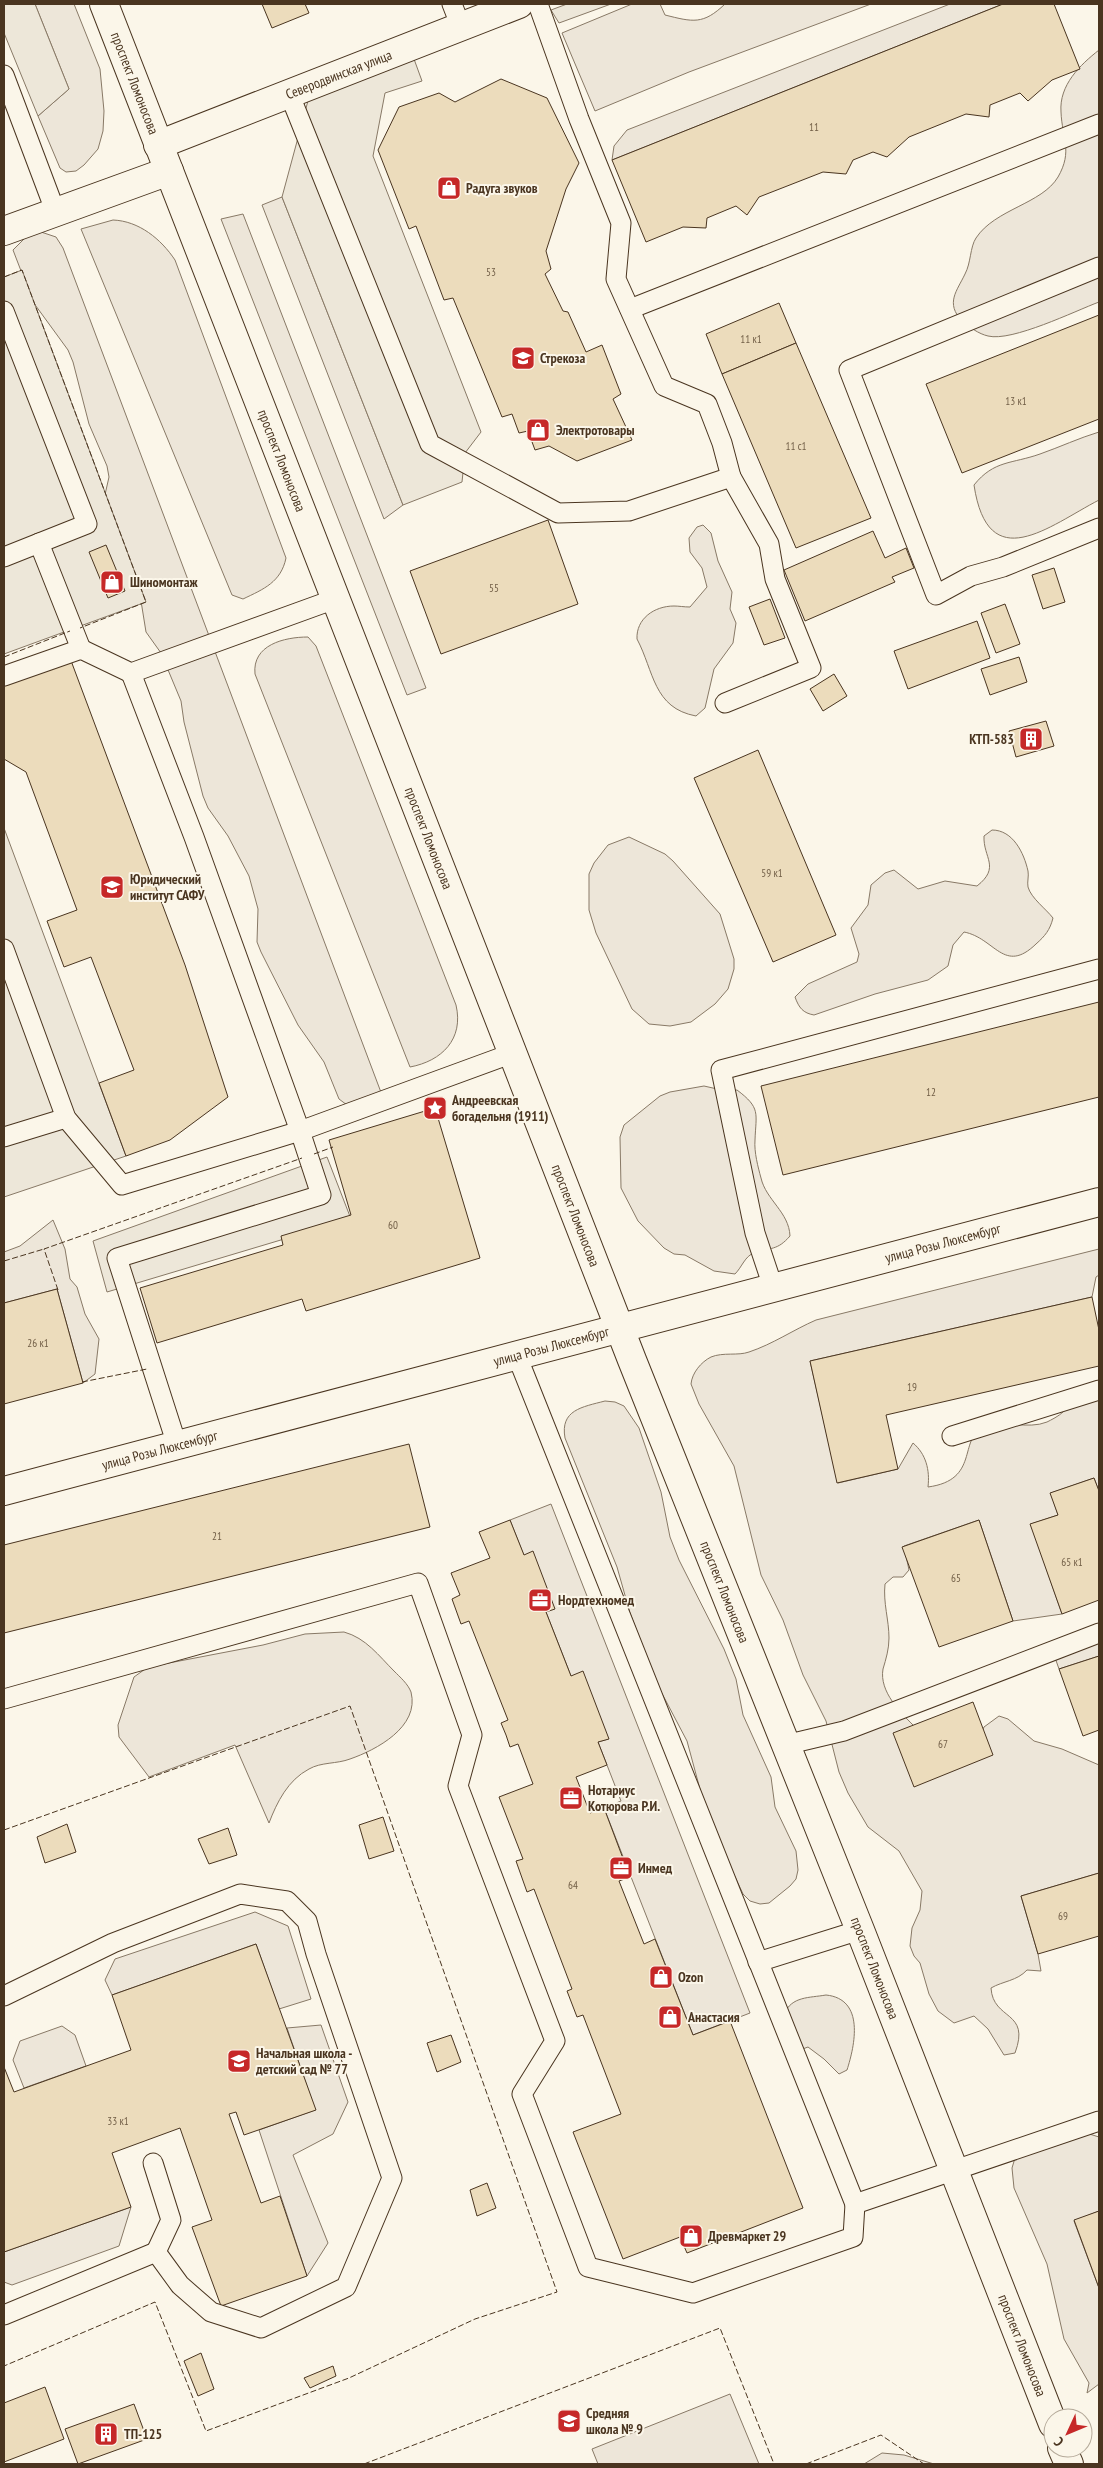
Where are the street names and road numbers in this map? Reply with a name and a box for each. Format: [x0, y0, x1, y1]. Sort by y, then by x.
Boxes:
street label: проспект Ломоносова [107, 30, 163, 137]
street label: Северодвинская улица [283, 46, 394, 103]
street label: проспект Ломоносова [254, 407, 310, 514]
street label: проспект Ломоносова [401, 784, 457, 892]
street label: проспект Ломоносова [548, 1162, 604, 1269]
street label: улица Розы Люксембург [883, 1219, 1003, 1267]
street label: улица Розы Люксембург [491, 1322, 612, 1370]
street label: улица Розы Люксембург [100, 1426, 220, 1474]
street label: проспект Ломоносова [696, 1538, 753, 1646]
street label: проспект Ломоносова [847, 1914, 903, 2022]
street label: проспект Ломоносова [994, 2292, 1050, 2399]

